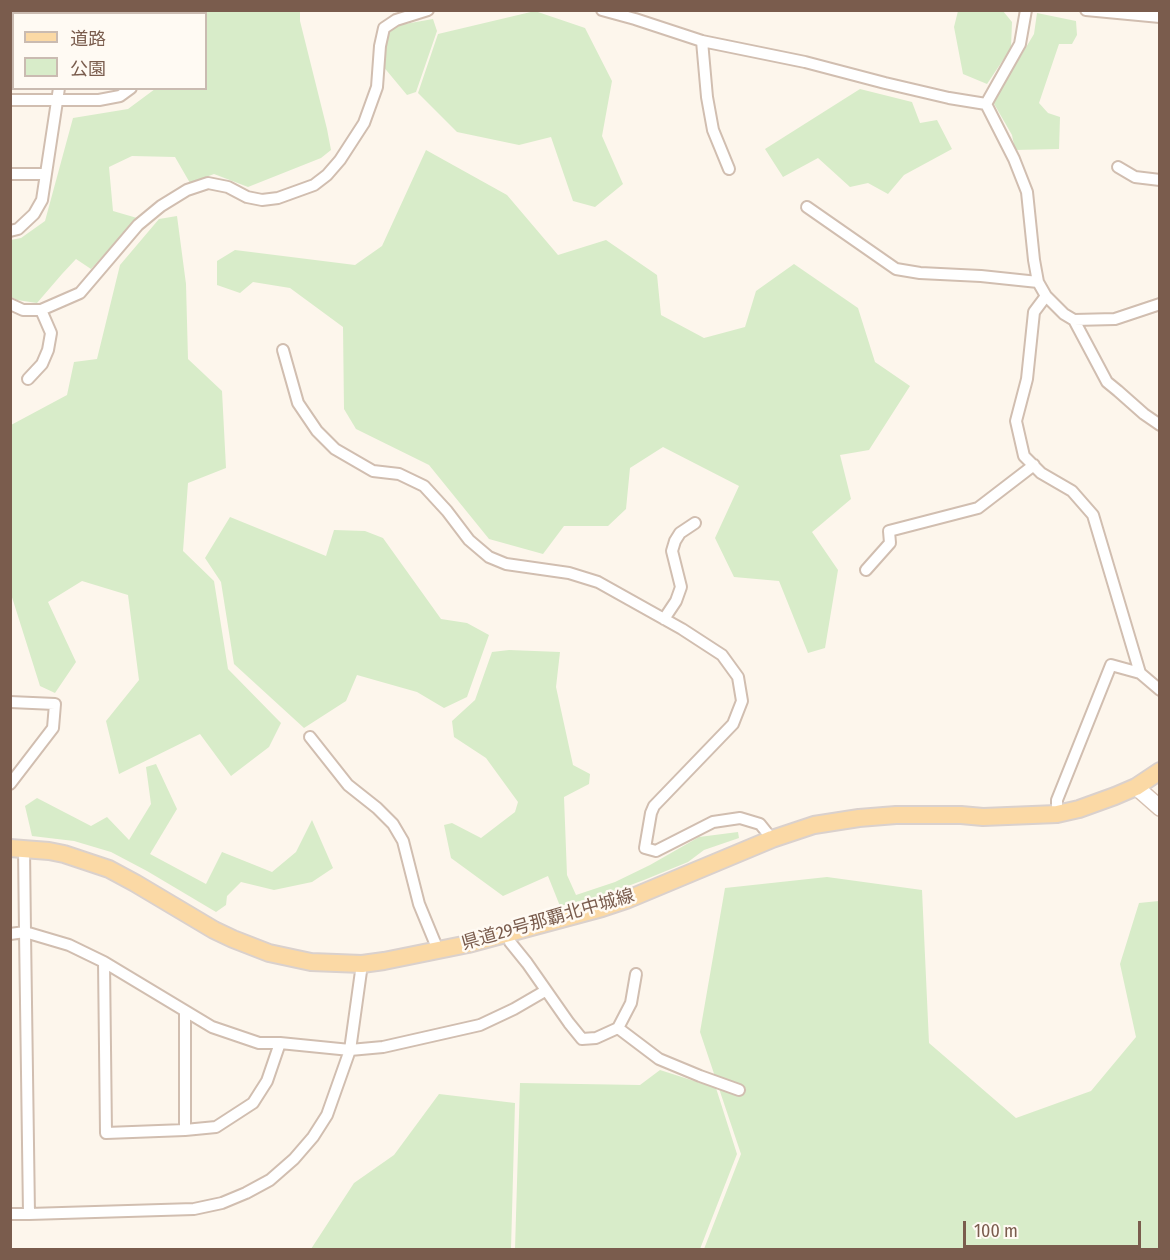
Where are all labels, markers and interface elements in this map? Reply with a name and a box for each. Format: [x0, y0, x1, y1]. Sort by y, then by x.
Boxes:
legend [12, 12, 207, 90]
text: 道路 [70, 28, 106, 50]
text: 公園 [70, 58, 106, 80]
street label: 県道29号那覇北中城線 [459, 885, 637, 955]
scale bar [966, 1209, 1144, 1247]
text: 100 m [974, 1220, 1018, 1242]

